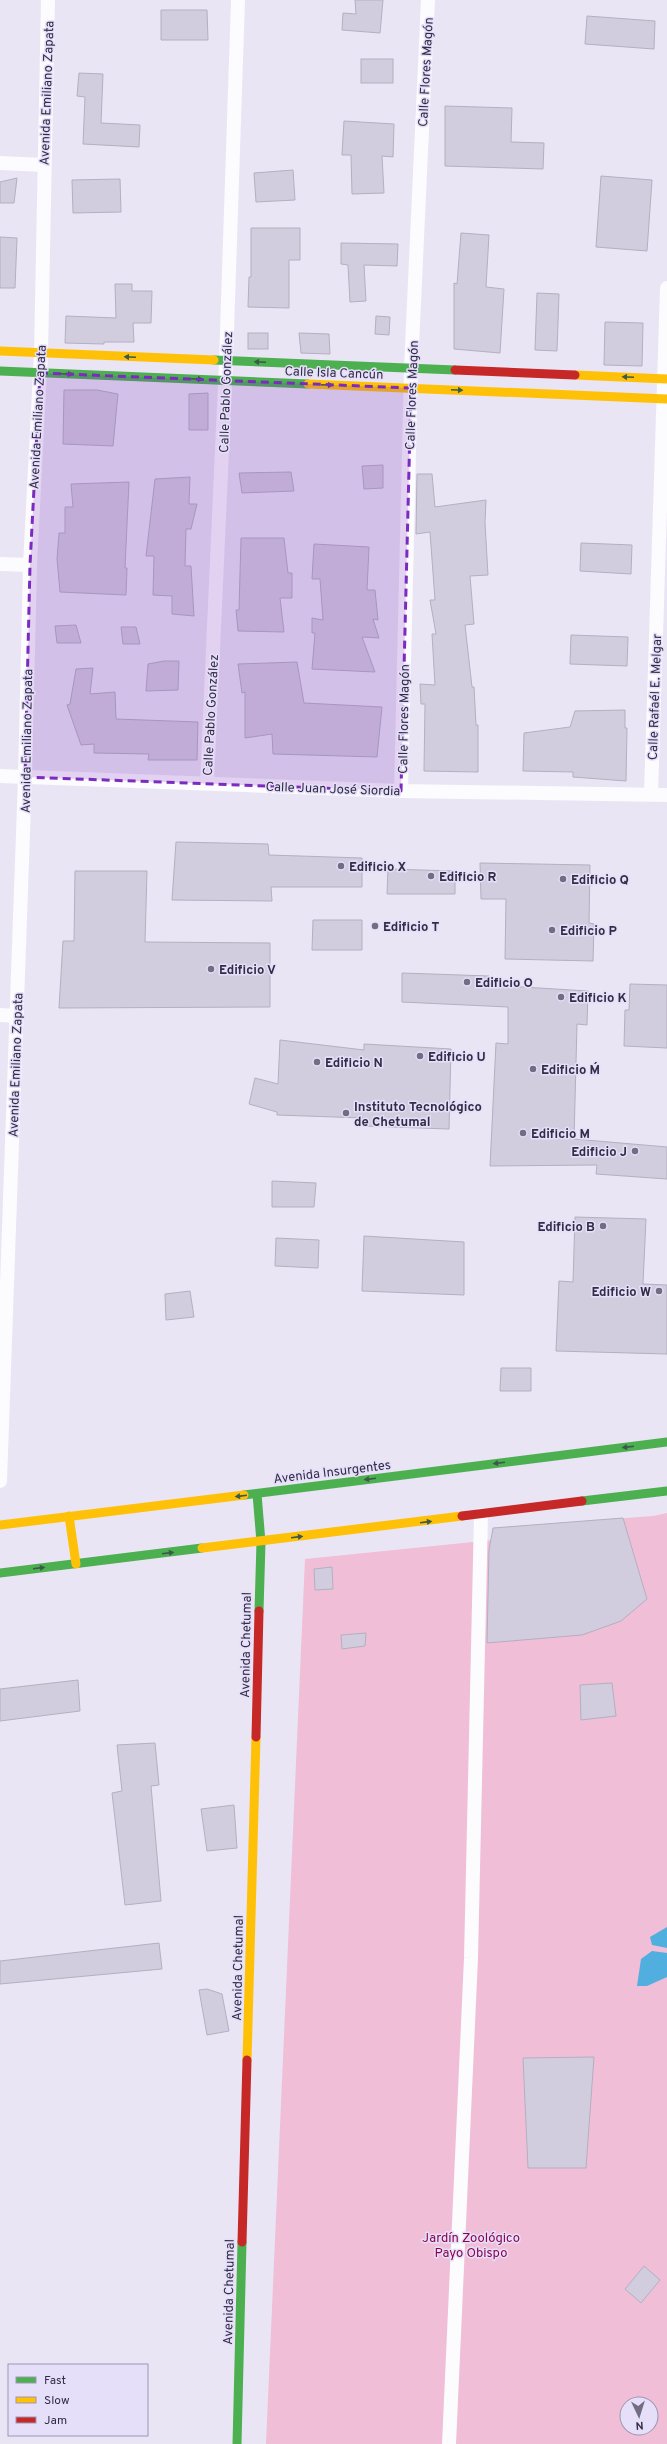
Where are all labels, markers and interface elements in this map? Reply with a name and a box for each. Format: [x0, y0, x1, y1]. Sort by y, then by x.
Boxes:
street label: Calle Flores Magón [416, 17, 438, 127]
street label: Avenida Emiliano Zapata [37, 21, 59, 166]
street label: Calle Pablo González [217, 331, 237, 453]
street label: Calle Flores Magón [403, 340, 423, 450]
street label: Avenida Emiliano Zapata [27, 345, 51, 490]
one-way arrow [124, 353, 136, 360]
one-way arrow [253, 359, 266, 365]
street label: Calle Isla Cancún [284, 364, 384, 384]
one-way arrow [61, 370, 73, 377]
one-way arrow [622, 374, 634, 381]
one-way arrow [191, 376, 204, 382]
one-way arrow [321, 381, 333, 388]
one-way arrow [451, 387, 464, 393]
street label: Calle Rafaél E. Melgar [646, 634, 666, 760]
street label: Calle Pablo González [201, 654, 223, 776]
street label: Calle Flores Magón [396, 664, 414, 774]
street label: Avenida Emiliano Zapata [19, 669, 37, 813]
street label: Calle Juan José Siordia [265, 780, 401, 800]
place label: Edificio X [349, 860, 407, 876]
marker: Edificio X [336, 861, 346, 871]
place label: Edificio R [439, 870, 497, 886]
marker: Edificio R [426, 871, 436, 881]
place label: Edificio Q [571, 873, 629, 889]
marker: Edificio Q [558, 874, 568, 884]
place label: Edificio T [383, 920, 440, 936]
marker: Edificio T [370, 921, 380, 931]
place label: Edificio P [560, 924, 618, 940]
marker: Edificio P [547, 925, 557, 935]
place label: Edificio V [219, 963, 276, 979]
marker: Edificio V [206, 964, 216, 974]
place label: Edificio O [475, 976, 533, 992]
marker: Edificio O [462, 977, 472, 987]
place label: Edificio K [569, 991, 627, 1007]
marker: Edificio K [556, 992, 566, 1002]
street label: Avenida Emiliano Zapata [6, 993, 28, 1138]
place label: Edificio U [428, 1050, 486, 1066]
marker: Edificio U [415, 1051, 425, 1061]
place label: Edificio N [325, 1056, 383, 1072]
marker: Edificio N [312, 1057, 322, 1067]
place label: Edificio M´ [541, 1061, 600, 1079]
marker: Edificio M´ [528, 1064, 538, 1074]
place label: Instituto Tecnológico de Chetumal [354, 1100, 482, 1131]
marker: Instituto Tecnológico de Chetumal [341, 1108, 351, 1118]
place label: Edificio M [531, 1127, 590, 1143]
marker: Edificio M [518, 1128, 528, 1138]
place label: Edificio J [571, 1145, 627, 1161]
marker: Edificio J [630, 1146, 640, 1156]
place label: Edificio B [537, 1220, 595, 1236]
marker: Edificio B [598, 1221, 608, 1231]
place label: Edificio W [591, 1285, 651, 1301]
marker: Edificio W [654, 1286, 664, 1296]
one-way arrow [622, 1444, 634, 1450]
street label: Avenida Insurgentes [273, 1458, 392, 1488]
one-way arrow [493, 1460, 505, 1466]
one-way arrow [364, 1476, 376, 1482]
one-way arrow [235, 1492, 247, 1499]
one-way arrow [420, 1519, 432, 1525]
one-way arrow [291, 1534, 303, 1541]
one-way arrow [162, 1550, 174, 1556]
one-way arrow [33, 1565, 45, 1572]
street label: Avenida Chetumal [238, 1592, 256, 1698]
street label: Avenida Chetumal [230, 1915, 248, 2021]
park label: Jardín Zoológico Payo Obispo [422, 2231, 520, 2262]
street label: Avenida Chetumal [221, 2239, 239, 2345]
legend [8, 2364, 148, 2436]
text: Fast [44, 2373, 66, 2389]
text: Slow [44, 2393, 70, 2409]
north arrow [619, 2396, 659, 2436]
text: Jam [44, 2413, 67, 2429]
text: N [635, 2418, 644, 2432]

